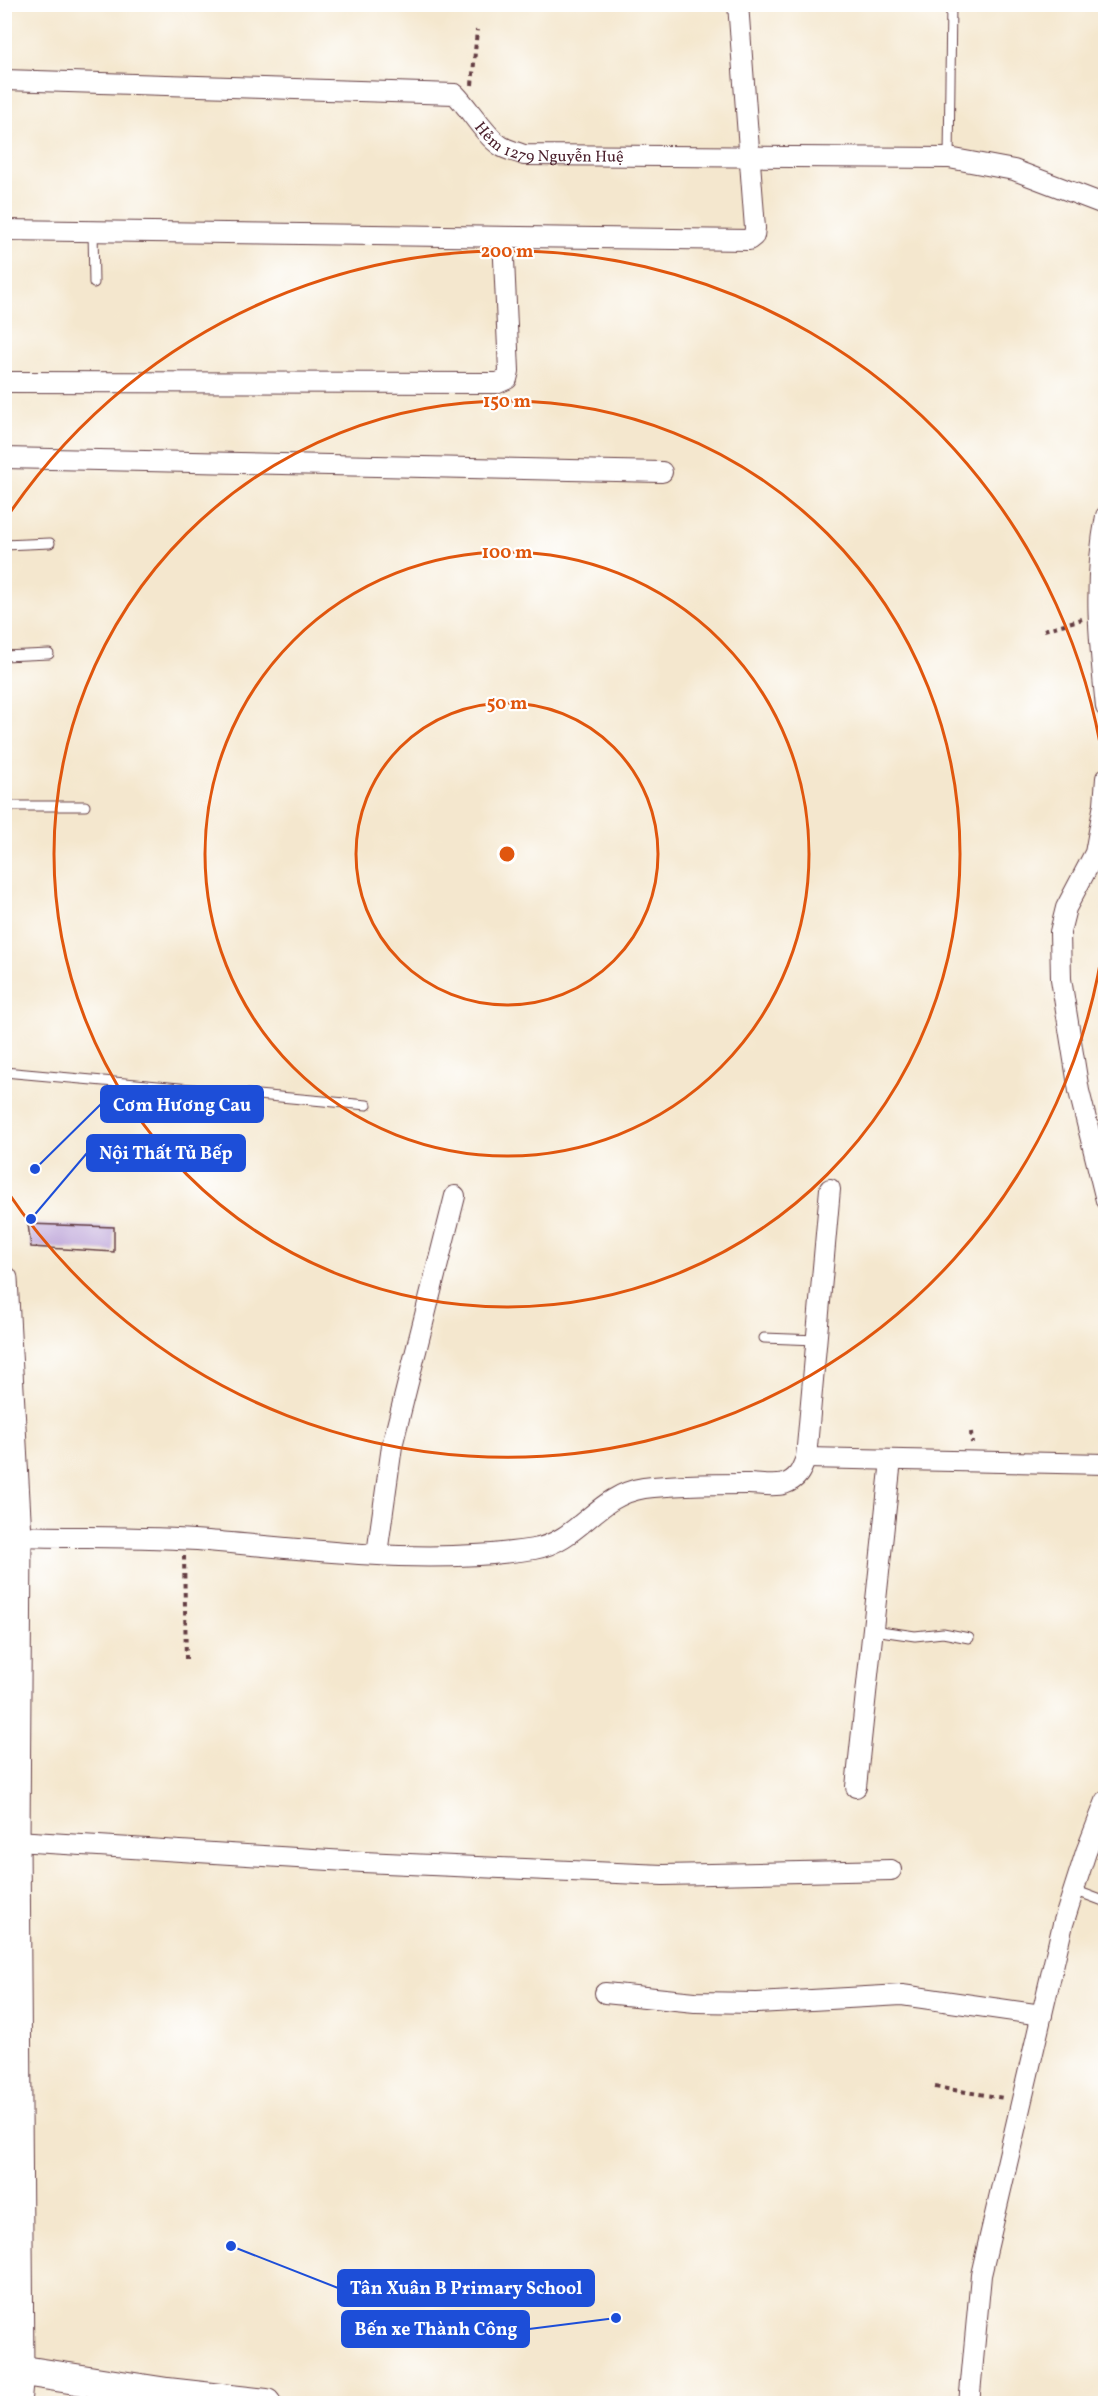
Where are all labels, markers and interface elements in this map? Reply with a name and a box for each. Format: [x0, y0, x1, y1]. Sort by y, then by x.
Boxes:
street label: Hẻm 1279 Nguyễn Huệ [469, 118, 624, 169]
text: 200 m [481, 240, 533, 265]
text: 150 m [483, 390, 531, 415]
text: 100 m [482, 541, 532, 566]
text: 50 m [487, 692, 527, 717]
centre of rings [497, 844, 517, 864]
callout: Cơm Hương Cau [101, 1086, 263, 1122]
text: Cơm Hương Cau [113, 1094, 251, 1119]
callout: Nội Thất Tủ Bếp [87, 1135, 245, 1171]
text: Nội Thất Tủ Bếp [99, 1142, 233, 1167]
callout: Tân Xuân B Primary School [338, 2270, 594, 2306]
text: Tân Xuân B Primary School [350, 2277, 582, 2302]
callout: Bến xe Thành Công [342, 2311, 529, 2347]
text: Bến xe Thành Công [355, 2318, 518, 2343]

